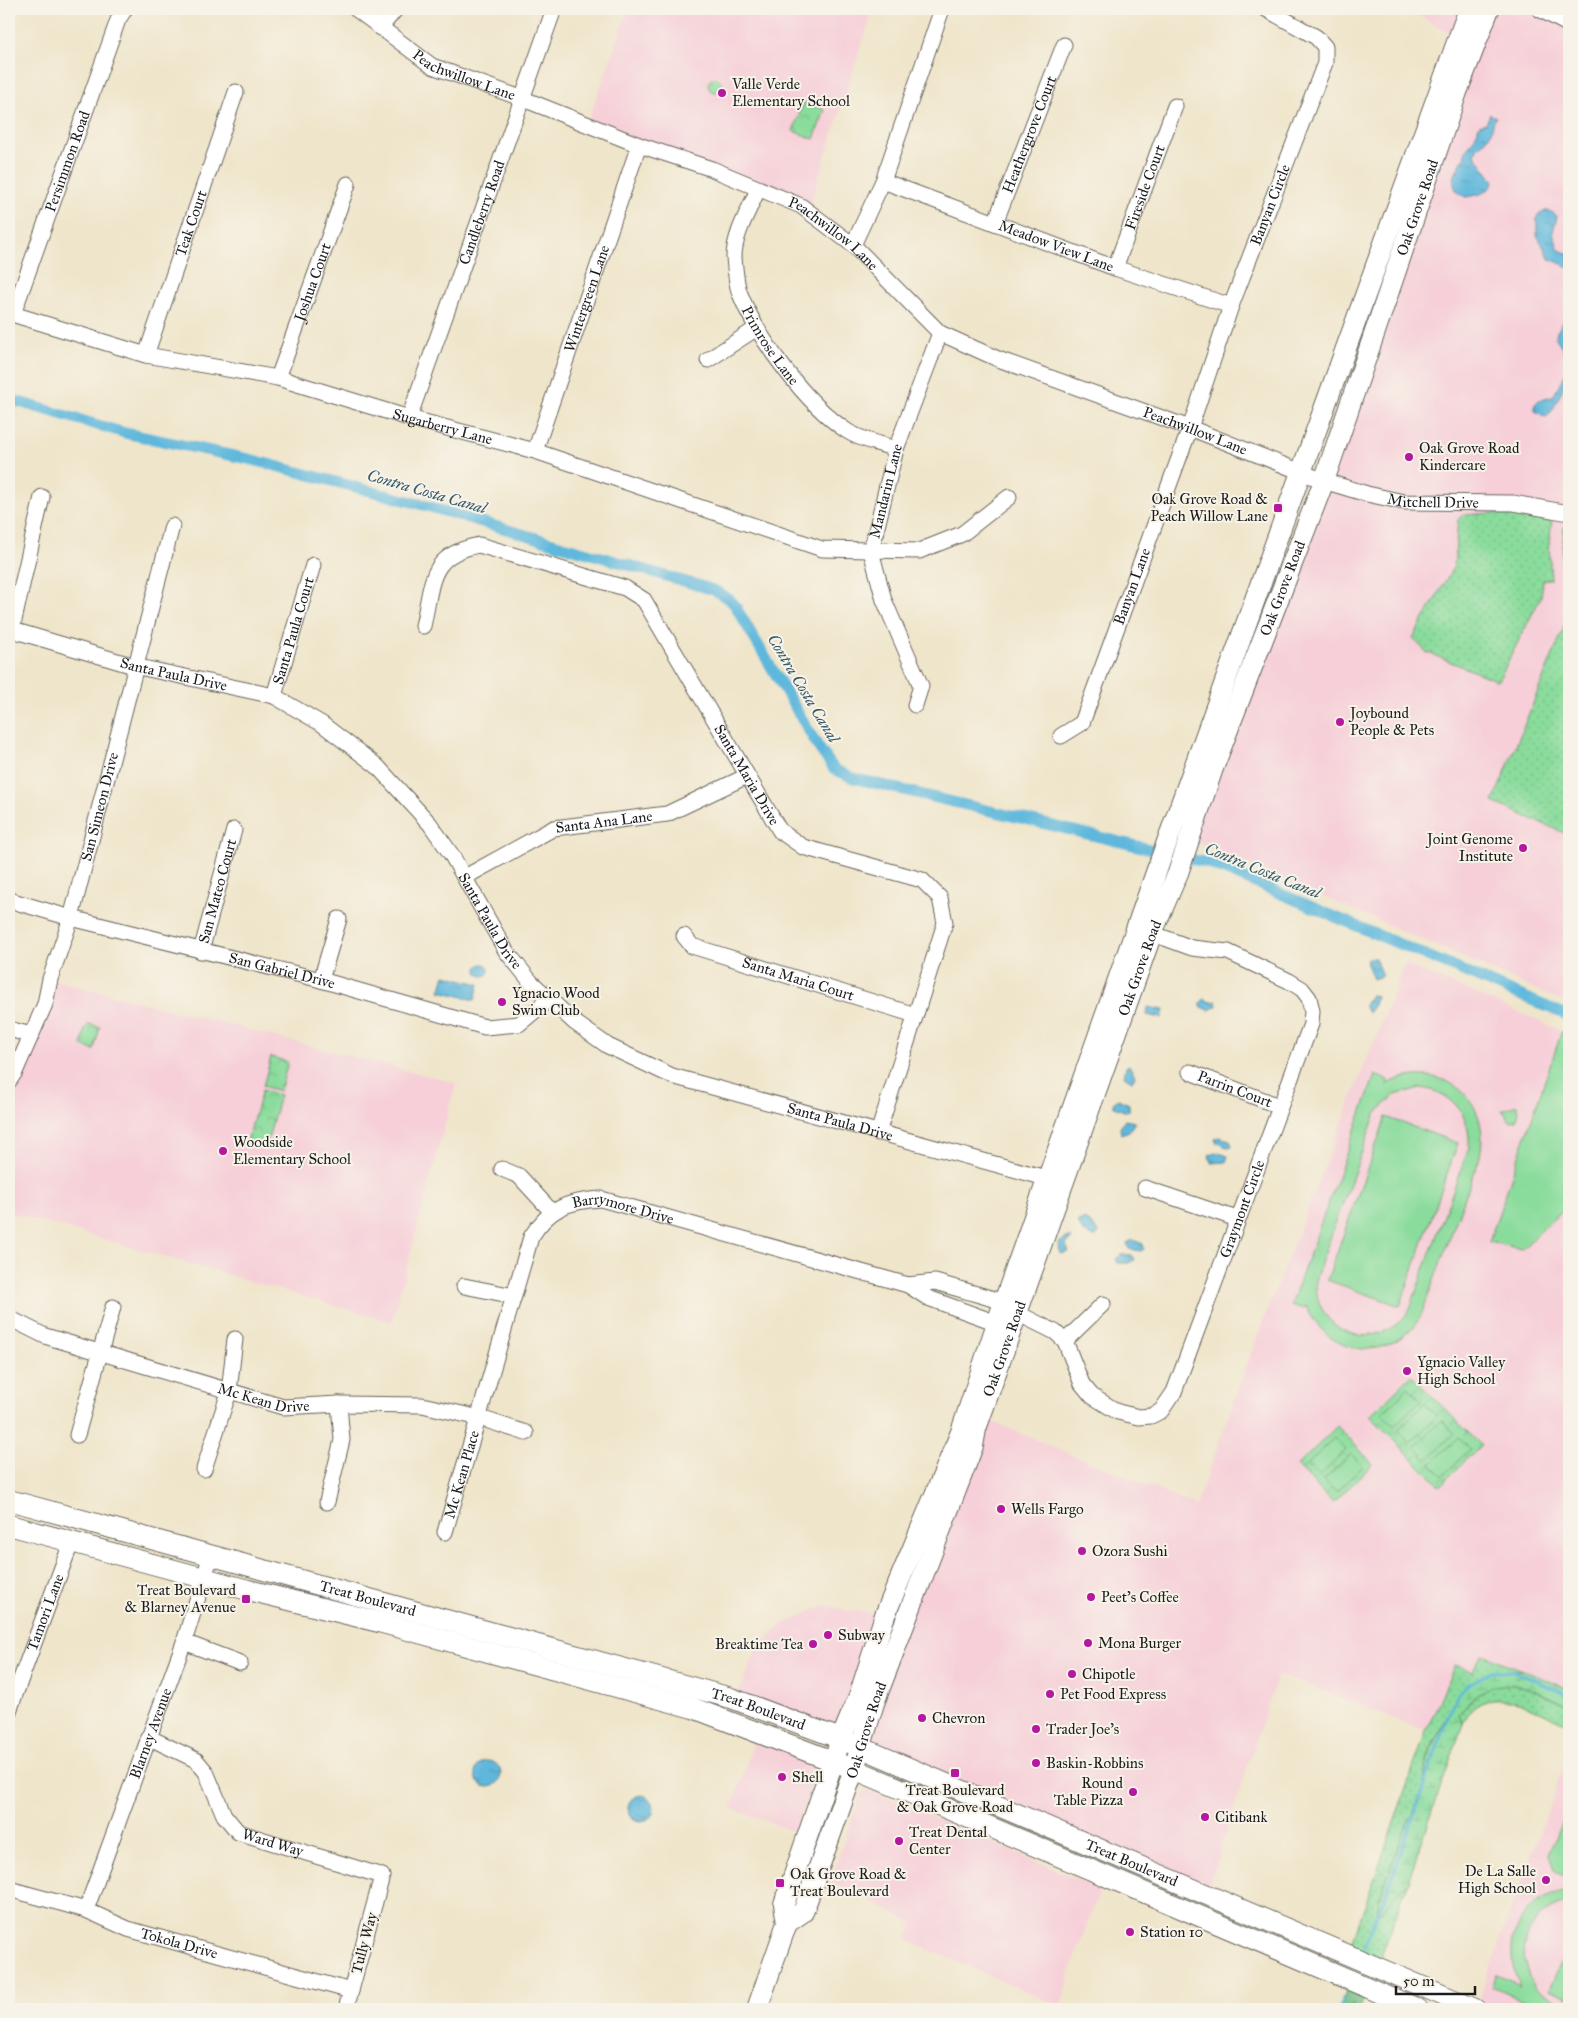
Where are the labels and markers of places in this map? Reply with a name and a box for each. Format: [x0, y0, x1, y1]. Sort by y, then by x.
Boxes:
place label: Valle Verde Elementary School [731, 75, 851, 110]
marker: Valle Verde Elementary School [716, 87, 728, 99]
place label: Oak Grove Road Kindercare [1419, 439, 1520, 474]
marker: Oak Grove Road Kindercare [1403, 451, 1415, 463]
place label: Oak Grove Road & Peach Willow Lane [1150, 490, 1268, 525]
marker: Oak Grove Road & Peach Willow Lane [1272, 502, 1284, 514]
place label: Joybound People & Pets [1348, 704, 1434, 739]
marker: Joybound People & Pets [1334, 716, 1346, 728]
place label: Joint Genome Institute [1425, 830, 1513, 865]
marker: Joint Genome Institute [1517, 842, 1529, 854]
place label: Ygnacio Wood Swim Club [512, 984, 600, 1019]
marker: Ygnacio Wood Swim Club [496, 996, 508, 1008]
place label: Woodside Elementary School [233, 1133, 352, 1168]
marker: Woodside Elementary School [217, 1145, 229, 1157]
place label: Ygnacio Valley High School [1417, 1353, 1506, 1388]
marker: Ygnacio Valley High School [1401, 1365, 1413, 1377]
place label: Wells Fargo [1011, 1500, 1084, 1518]
marker: Wells Fargo [995, 1503, 1007, 1515]
place label: Ozora Sushi [1092, 1542, 1168, 1560]
marker: Ozora Sushi [1076, 1545, 1088, 1557]
place label: Treat Boulevard & Blarney Avenue [125, 1581, 236, 1616]
place label: Peet's Coffee [1101, 1588, 1179, 1606]
marker: Peet's Coffee [1085, 1591, 1097, 1603]
marker: Treat Boulevard & Blarney Avenue [240, 1593, 252, 1605]
place label: Subway [838, 1626, 886, 1644]
marker: Subway [822, 1629, 834, 1641]
place label: Mona Burger [1098, 1634, 1181, 1652]
place label: Breaktime Tea [715, 1635, 804, 1653]
marker: Mona Burger [1082, 1637, 1094, 1649]
marker: Breaktime Tea [807, 1638, 819, 1650]
place label: Chipotle [1082, 1665, 1135, 1683]
marker: Chipotle [1066, 1668, 1078, 1680]
place label: Pet Food Express [1060, 1685, 1166, 1703]
marker: Pet Food Express [1044, 1688, 1056, 1700]
place label: Chevron [932, 1709, 985, 1727]
marker: Chevron [916, 1712, 928, 1724]
place label: Trader Joe's [1046, 1720, 1119, 1739]
marker: Trader Joe's [1030, 1723, 1042, 1735]
place label: Baskin-Robbins [1046, 1754, 1143, 1772]
marker: Baskin-Robbins [1030, 1757, 1042, 1769]
marker: Treat Boulevard & Oak Grove Road [949, 1767, 961, 1779]
place label: Shell [792, 1768, 824, 1786]
marker: Shell [776, 1771, 788, 1783]
place label: Round Table Pizza [1054, 1774, 1124, 1809]
place label: Treat Boulevard & Oak Grove Road [897, 1781, 1014, 1816]
marker: Round Table Pizza [1127, 1786, 1139, 1798]
place label: Citibank [1215, 1808, 1267, 1826]
marker: Citibank [1199, 1811, 1211, 1823]
place label: Treat Dental Center [909, 1823, 988, 1858]
marker: Treat Dental Center [893, 1835, 905, 1847]
place label: De La Salle High School [1458, 1862, 1537, 1897]
place label: Oak Grove Road & Treat Boulevard [790, 1865, 907, 1900]
marker: De La Salle High School [1540, 1874, 1552, 1886]
marker: Oak Grove Road & Treat Boulevard [774, 1877, 786, 1889]
place label: Station 10 [1140, 1923, 1203, 1941]
marker: Station 10 [1124, 1926, 1136, 1938]

